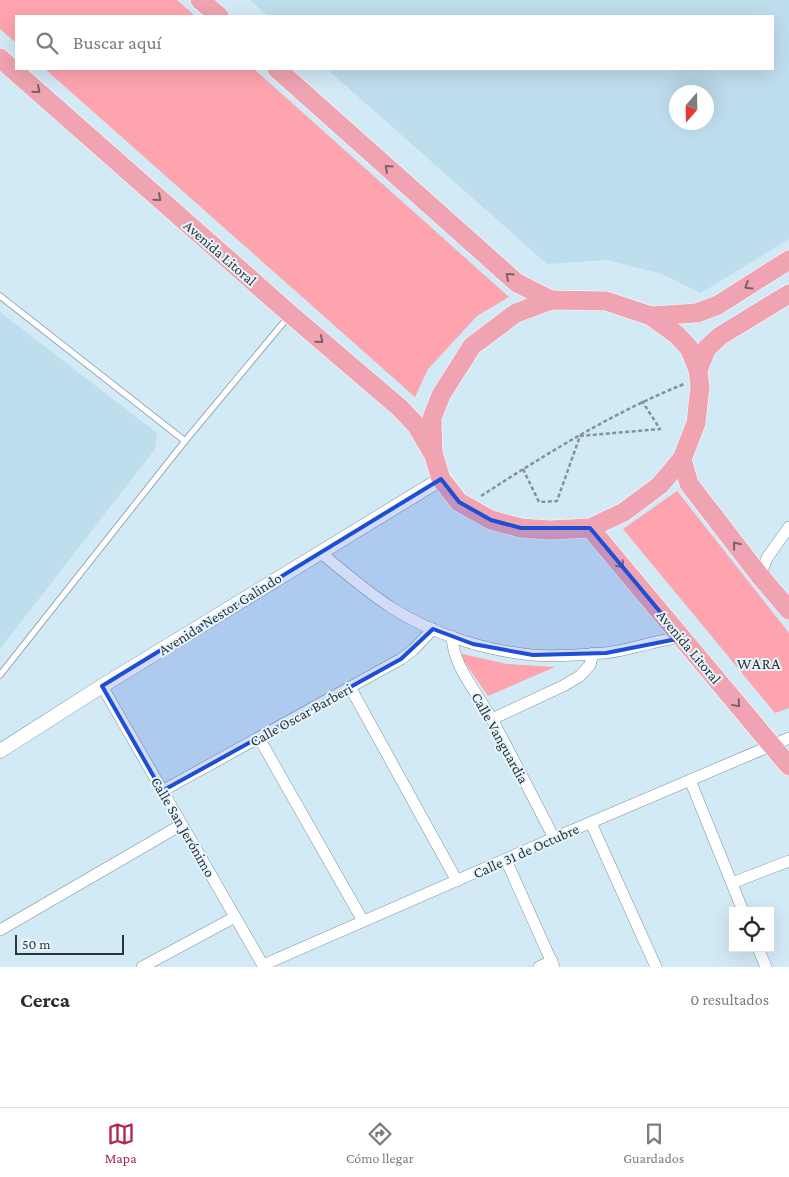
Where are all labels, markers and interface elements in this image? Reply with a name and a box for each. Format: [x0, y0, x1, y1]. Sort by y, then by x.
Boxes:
search box [15, 15, 774, 70]
icon: search [33, 29, 61, 57]
text: Buscar aquí [73, 32, 162, 53]
one-way arrow [31, 84, 40, 93]
north arrow [669, 85, 714, 130]
one-way arrow [384, 165, 393, 174]
one-way arrow [153, 192, 162, 201]
street label: Avenida Litoral [180, 217, 260, 289]
one-way arrow [506, 273, 515, 282]
one-way arrow [744, 280, 753, 290]
one-way arrow [314, 334, 323, 343]
one-way arrow [734, 542, 742, 551]
one-way arrow [616, 560, 625, 569]
street label: Avenida Nestor Galindo [156, 570, 284, 658]
street label: Avenida Litoral [654, 607, 724, 687]
district label: WARA [737, 655, 781, 672]
street label: Calle Oscar Barberi [247, 680, 355, 750]
street label: Calle Vanguardia [467, 690, 532, 787]
one-way arrow [731, 698, 740, 707]
street label: Calle San Jerónimo [147, 774, 218, 880]
street label: Calle 31 de Octubre [471, 820, 582, 881]
map controls [729, 907, 774, 952]
button: locate [729, 907, 774, 952]
scale bar [15, 932, 124, 955]
text: 50 m [22, 936, 50, 952]
text: Cerca [20, 988, 70, 1012]
text: 0 resultados [690, 991, 769, 1008]
tab: Mapa [105, 1120, 137, 1166]
tab: Cómo llegar [346, 1120, 414, 1166]
tab: Guardados [623, 1120, 684, 1166]

